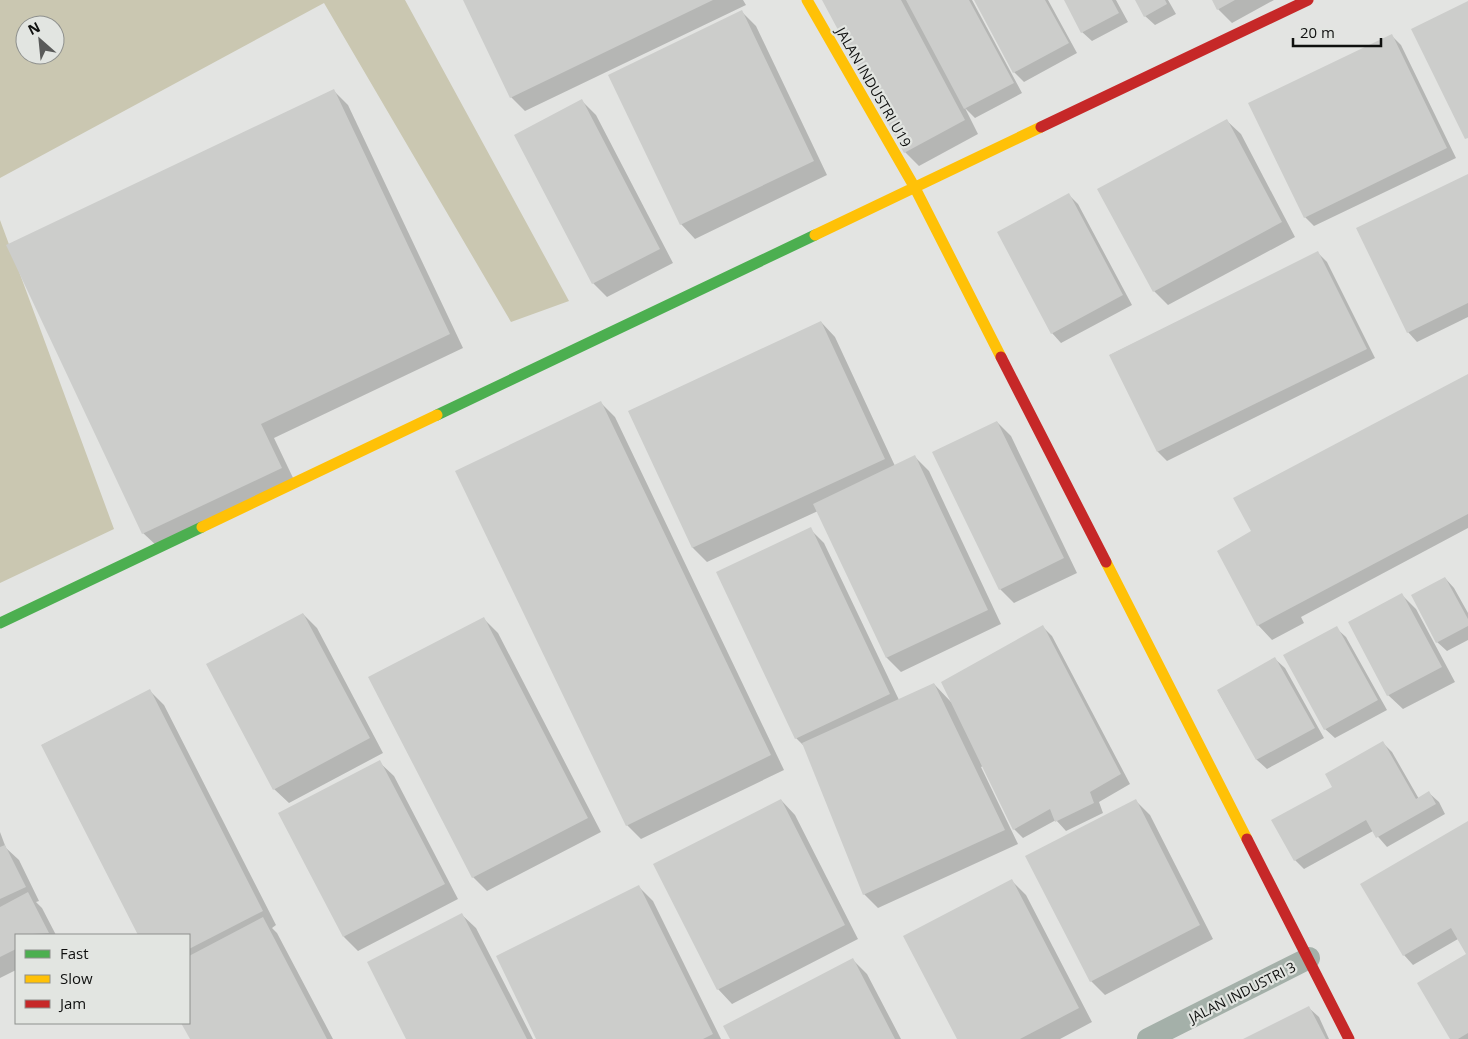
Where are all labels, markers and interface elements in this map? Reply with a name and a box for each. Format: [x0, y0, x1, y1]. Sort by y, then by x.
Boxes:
north arrow [15, 15, 65, 65]
scale bar [1293, 15, 1380, 47]
text: N [24, 17, 43, 39]
street label: JALAN INDUSTRI U19 [831, 22, 916, 150]
text: 20 m [1300, 22, 1335, 42]
legend [15, 934, 190, 1024]
text: Fast [60, 943, 89, 963]
street label: JALAN INDUSTRI 3 [1184, 957, 1299, 1028]
text: Slow [60, 968, 93, 988]
text: Jam [58, 993, 86, 1013]

